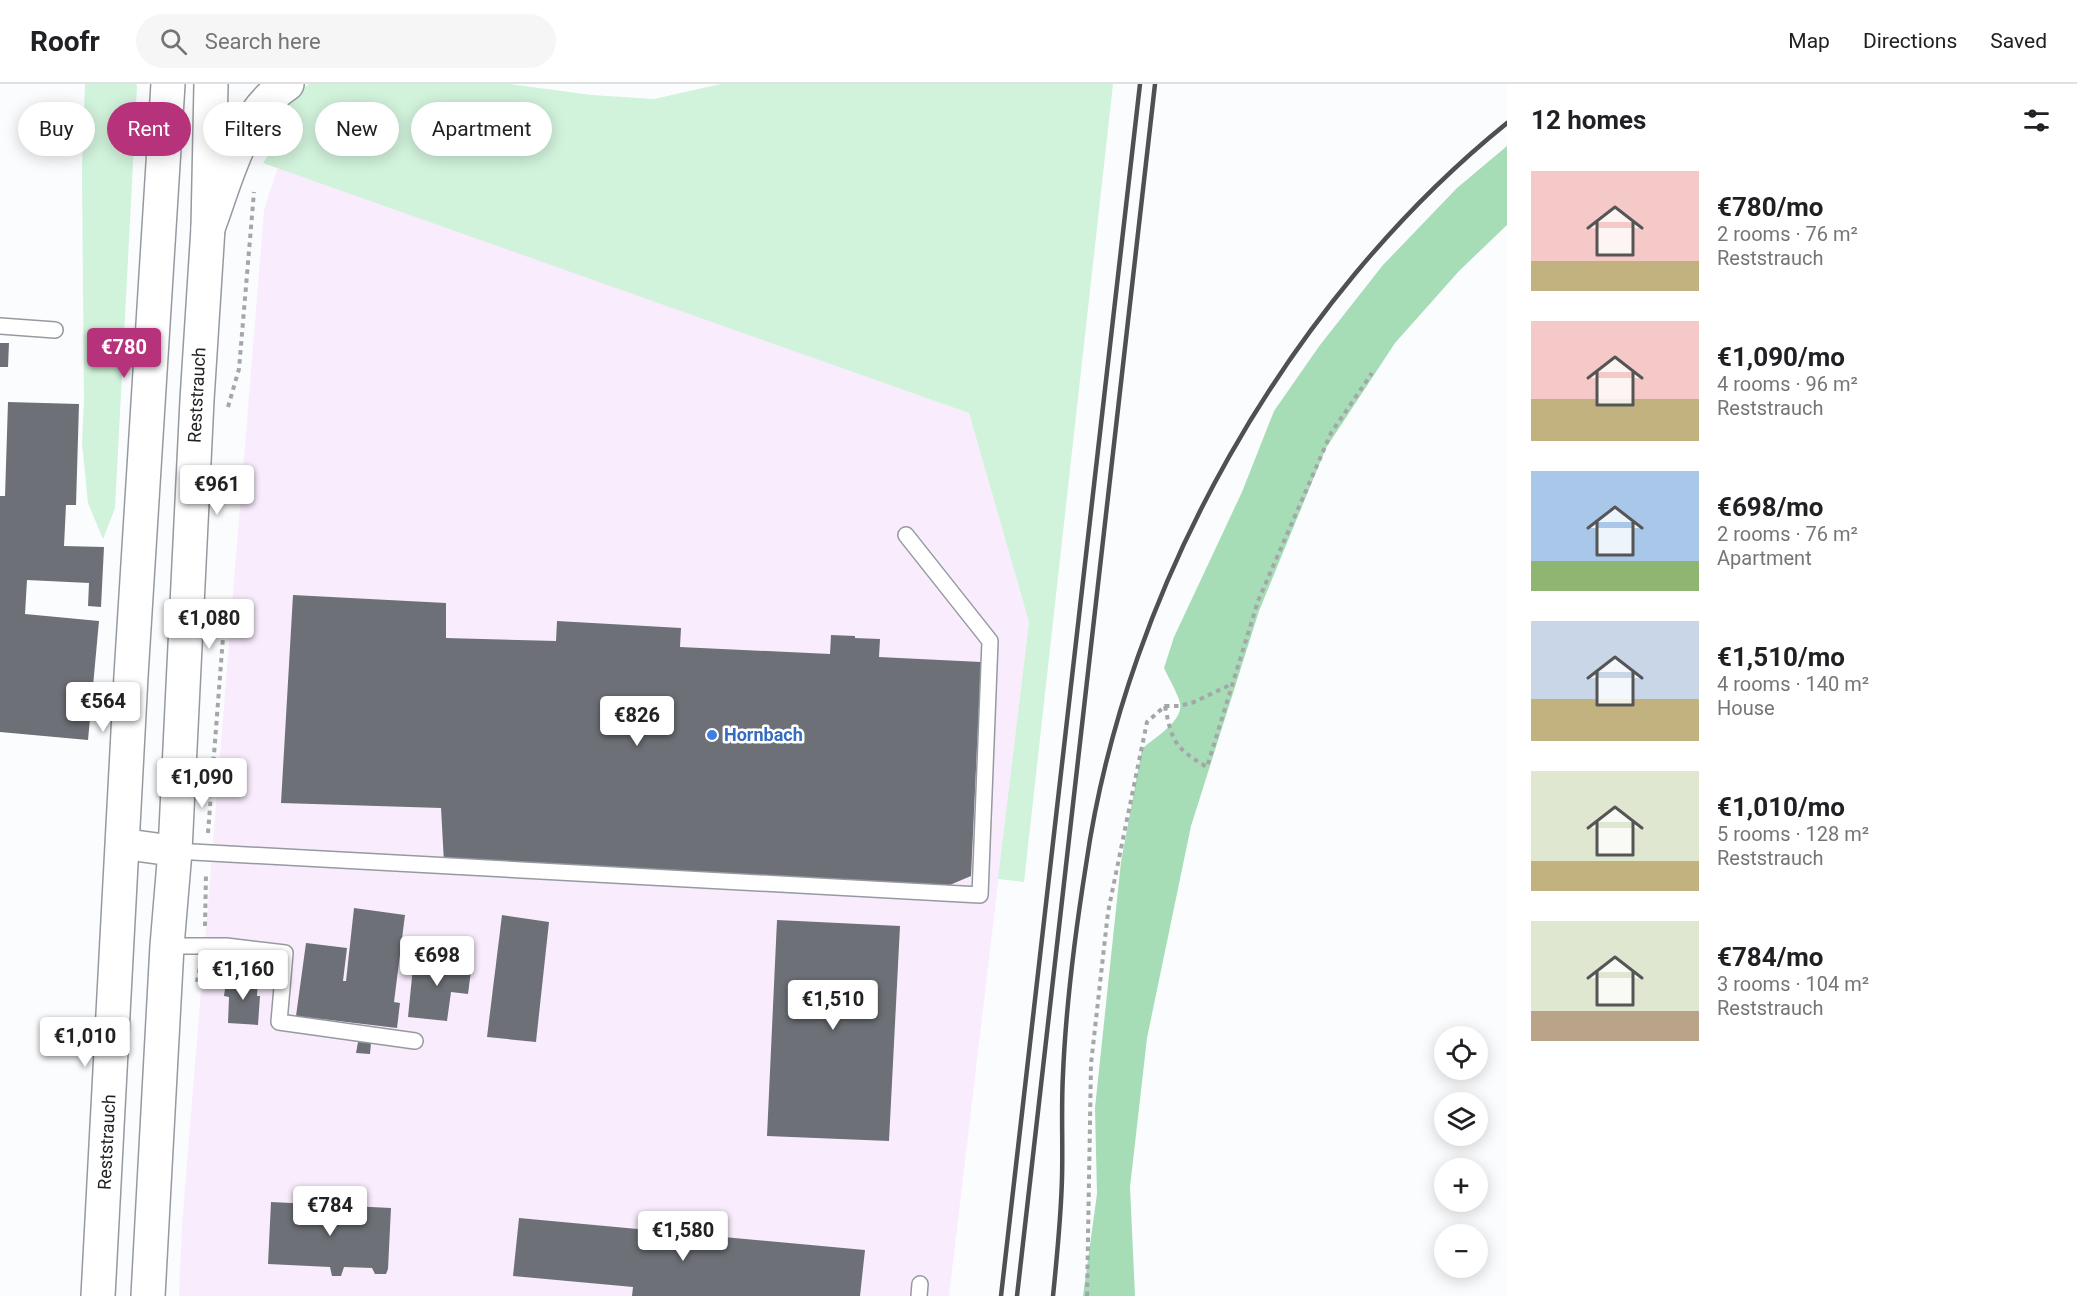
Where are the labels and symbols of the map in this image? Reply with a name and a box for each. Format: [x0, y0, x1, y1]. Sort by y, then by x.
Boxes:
pin: €780 [88, 328, 160, 379]
street label: Reststrauch [184, 347, 209, 443]
pin: €961 [181, 465, 253, 516]
pin: €1,080 [160, 599, 258, 650]
pin: €564 [67, 682, 139, 733]
pin: €826 [601, 696, 673, 747]
place label: Hornbach [724, 724, 803, 745]
marker: Hornbach [705, 728, 719, 742]
pin: €1,090 [153, 758, 251, 809]
pin: €698 [401, 936, 473, 987]
pin: €1,160 [194, 950, 292, 1001]
pin: €1,510 [784, 980, 882, 1031]
pin: €1,010 [36, 1017, 134, 1068]
street label: Reststrauch [94, 1094, 119, 1190]
pin: €784 [294, 1186, 366, 1237]
pin: €1,580 [634, 1211, 732, 1262]

